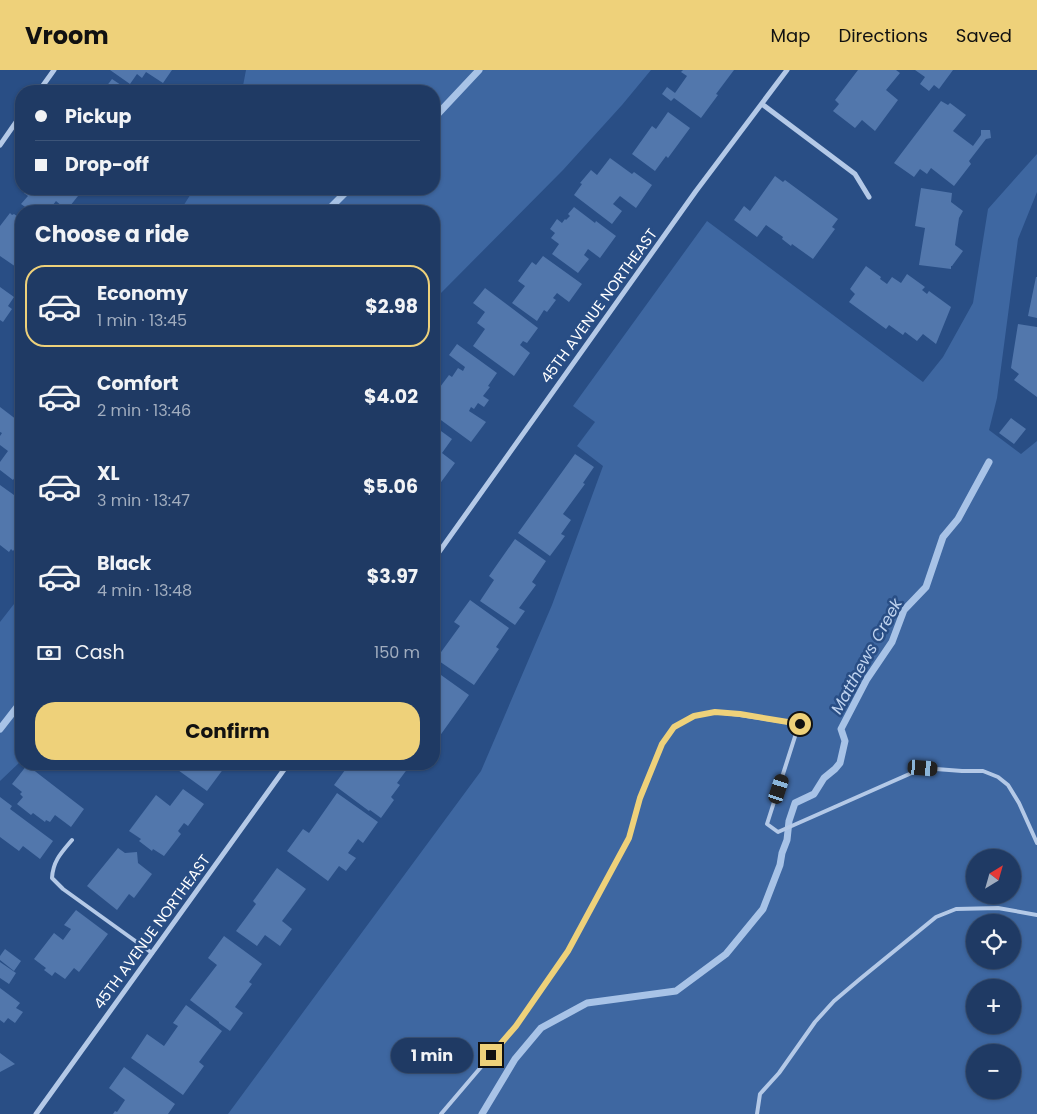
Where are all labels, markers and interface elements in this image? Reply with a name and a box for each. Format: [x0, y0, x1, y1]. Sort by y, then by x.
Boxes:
text: Vroom [25, 19, 109, 52]
text: Map [771, 23, 810, 48]
text: Directions [838, 23, 928, 48]
text: Saved [956, 23, 1012, 48]
text: Pickup [65, 103, 131, 130]
text: Drop-off [65, 151, 149, 178]
text: Choose a ride [35, 219, 189, 250]
street label: 45TH AVENUE NORTHEAST [535, 224, 662, 387]
text: Economy [97, 280, 188, 307]
icon: car [37, 284, 82, 329]
text: $2.98 [365, 293, 418, 320]
text: 1 min · 13:45 [97, 309, 187, 332]
text: Comfort [97, 370, 179, 397]
icon: car [37, 374, 82, 419]
text: $4.02 [364, 383, 418, 410]
text: 2 min · 13:46 [97, 399, 191, 422]
text: XL [97, 460, 120, 487]
icon: car [37, 464, 82, 509]
text: $5.06 [363, 473, 418, 500]
text: 3 min · 13:47 [97, 489, 190, 512]
text: Black [97, 550, 151, 577]
icon: car [37, 554, 82, 599]
text: $3.97 [367, 563, 418, 590]
text: 4 min · 13:48 [97, 579, 192, 602]
water label: Matthews Creek [825, 594, 908, 718]
icon: cash [35, 639, 63, 667]
text: Cash [75, 639, 125, 666]
text: 150 m [374, 641, 420, 664]
button: Confirm [35, 702, 420, 760]
route start [789, 713, 811, 735]
car [907, 759, 938, 777]
car [767, 772, 790, 806]
north arrow [966, 849, 1021, 904]
map controls [966, 849, 1021, 1099]
street label: 45TH AVENUE NORTHEAST [88, 850, 215, 1013]
button: locate [966, 914, 1021, 969]
button: + [966, 979, 1021, 1034]
callout: 1 min [391, 1038, 474, 1072]
text: 1 min [411, 1044, 453, 1067]
route end [480, 1044, 502, 1066]
button: − [966, 1044, 1021, 1099]

